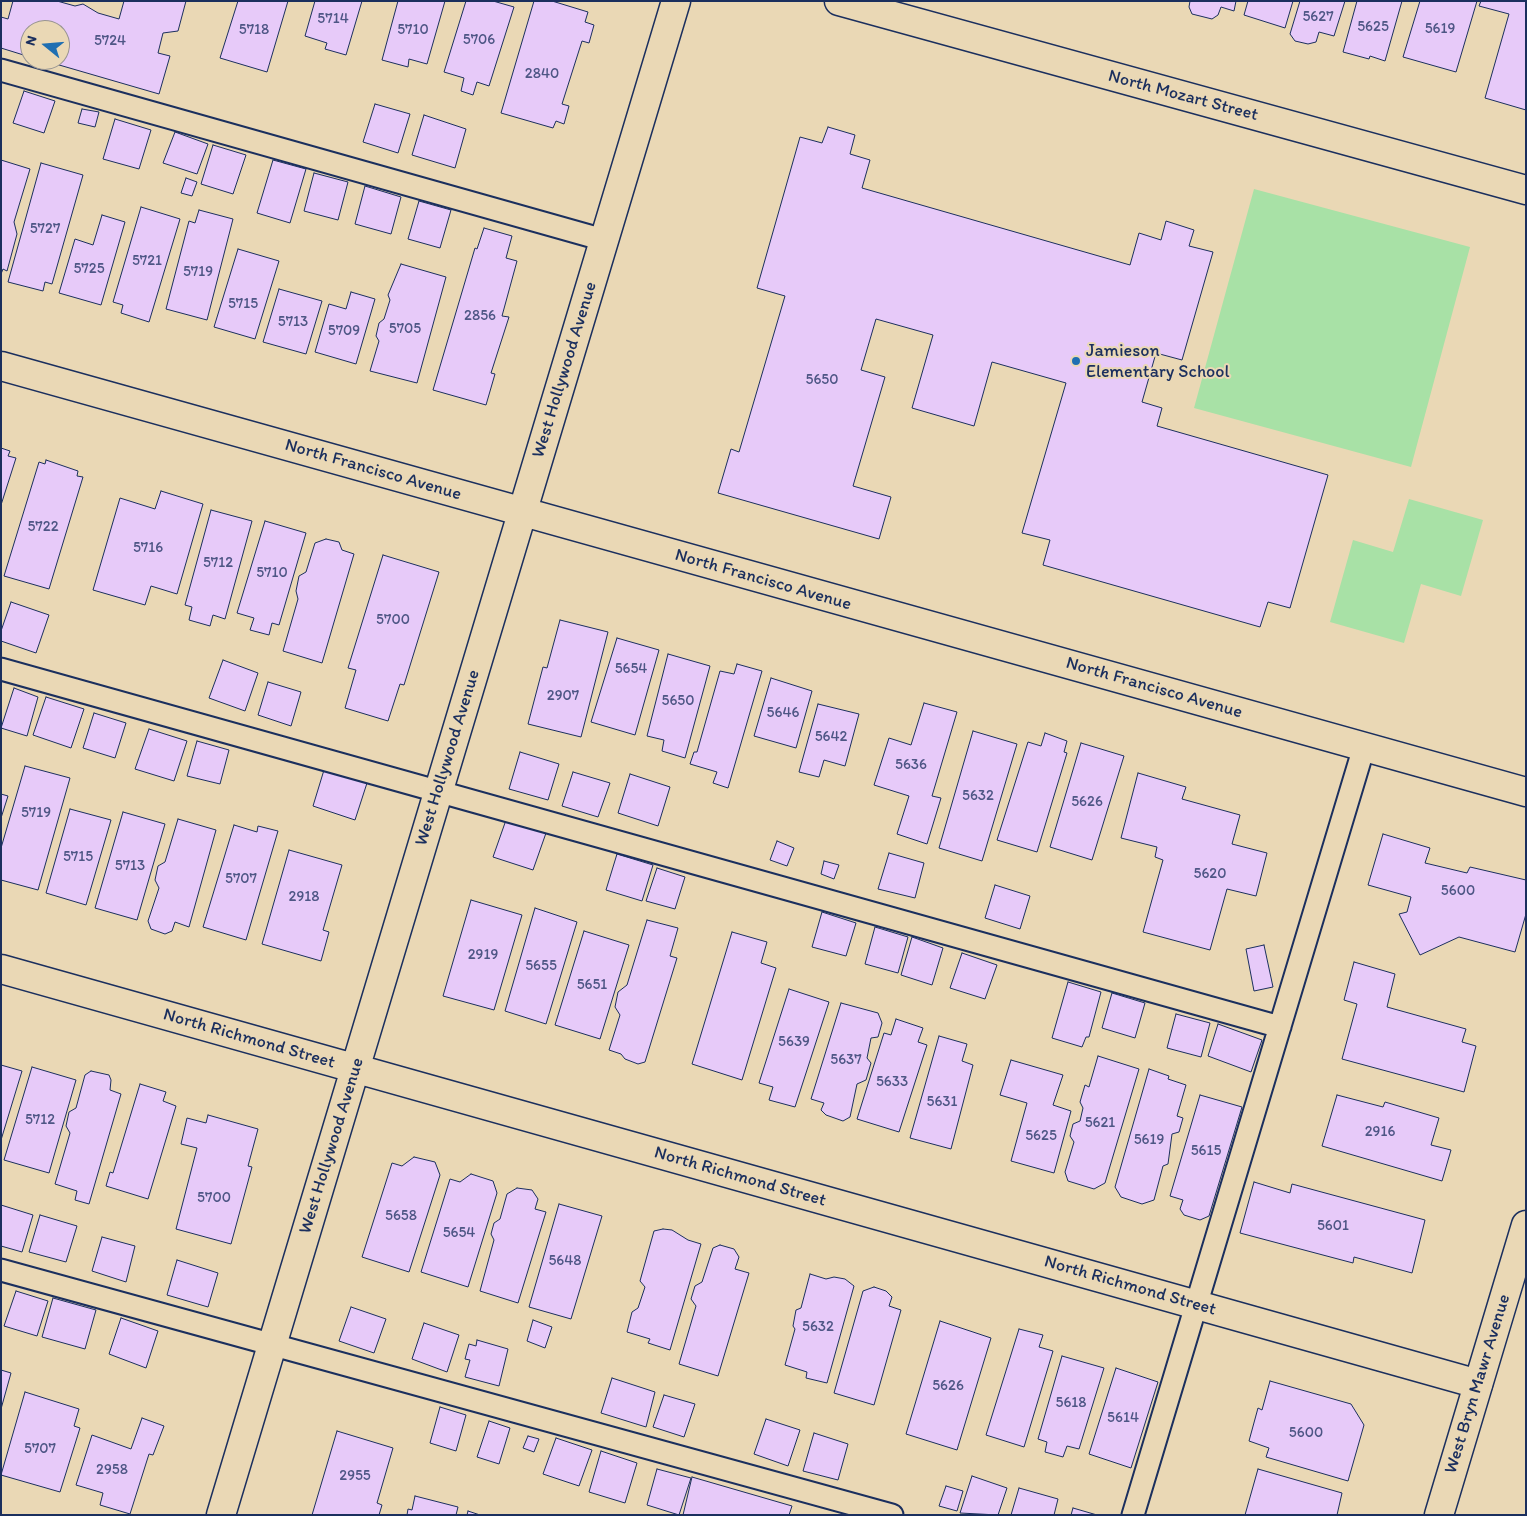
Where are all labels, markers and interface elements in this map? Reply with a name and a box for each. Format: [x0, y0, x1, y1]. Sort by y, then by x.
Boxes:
house number: 5627 [1302, 8, 1334, 26]
house number: 5714 [317, 10, 349, 28]
house number: 5625 [1357, 18, 1389, 36]
north arrow [20, 20, 70, 70]
house number: 5619 [1425, 20, 1455, 38]
house number: 5718 [239, 21, 269, 39]
house number: 5710 [397, 21, 429, 39]
house number: 5706 [463, 31, 495, 49]
house number: 5724 [94, 32, 126, 50]
text: N [22, 34, 41, 48]
house number: 2840 [525, 65, 559, 83]
street label: North Mozart Street [1106, 66, 1260, 126]
house number: 5727 [30, 220, 60, 238]
house number: 5721 [132, 252, 162, 270]
house number: 5725 [73, 260, 105, 278]
house number: 5719 [183, 263, 213, 281]
street label: West Hollywood Avenue [528, 279, 602, 461]
house number: 5715 [228, 295, 258, 313]
house number: 2856 [464, 307, 496, 325]
house number: 5713 [278, 313, 308, 331]
house number: 5705 [389, 320, 421, 338]
house number: 5709 [328, 322, 360, 340]
place label: Jamieson Elementary School [1086, 340, 1230, 382]
marker: Jamieson Elementary School [1070, 355, 1082, 367]
house number: 5650 [806, 371, 838, 389]
street label: North Francisco Avenue [282, 434, 464, 506]
house number: 5722 [27, 518, 59, 536]
house number: 5716 [133, 539, 163, 557]
street label: North Francisco Avenue [672, 544, 854, 616]
house number: 5712 [203, 554, 233, 572]
house number: 5710 [256, 564, 288, 582]
house number: 5700 [376, 611, 410, 629]
street label: North Francisco Avenue [1063, 652, 1245, 724]
house number: 5654 [615, 660, 647, 678]
street label: West Hollywood Avenue [411, 667, 485, 849]
house number: 2907 [547, 687, 579, 705]
house number: 5650 [662, 692, 694, 710]
house number: 5646 [767, 704, 799, 722]
house number: 5642 [815, 728, 847, 746]
house number: 5636 [895, 756, 927, 774]
house number: 5632 [962, 787, 994, 805]
house number: 5626 [1071, 793, 1103, 811]
house number: 5719 [21, 804, 51, 822]
house number: 5715 [63, 848, 93, 866]
house number: 5713 [115, 857, 145, 875]
house number: 5620 [1194, 865, 1226, 883]
house number: 5707 [225, 870, 257, 888]
house number: 5600 [1441, 882, 1475, 900]
house number: 2918 [289, 888, 319, 906]
house number: 2919 [468, 946, 498, 964]
house number: 5655 [525, 957, 557, 975]
house number: 5651 [577, 976, 607, 994]
street label: North Richmond Street [161, 1004, 337, 1074]
house number: 5639 [778, 1033, 810, 1051]
house number: 5637 [830, 1051, 862, 1069]
street label: West Hollywood Avenue [295, 1055, 369, 1237]
house number: 5633 [876, 1073, 908, 1091]
house number: 5631 [927, 1093, 957, 1111]
house number: 5712 [25, 1111, 55, 1129]
house number: 5621 [1085, 1114, 1115, 1132]
house number: 2916 [1365, 1123, 1395, 1141]
house number: 5625 [1025, 1127, 1057, 1145]
house number: 5619 [1134, 1131, 1164, 1149]
street label: North Richmond Street [652, 1142, 828, 1212]
house number: 5615 [1191, 1142, 1221, 1160]
house number: 5700 [197, 1189, 231, 1207]
house number: 5658 [385, 1207, 417, 1225]
house number: 5601 [1317, 1217, 1349, 1235]
house number: 5654 [443, 1224, 475, 1242]
street label: North Richmond Street [1042, 1251, 1218, 1321]
house number: 5648 [548, 1252, 582, 1270]
street label: West Bryn Mawr Avenue [1440, 1292, 1516, 1476]
house number: 5632 [802, 1318, 834, 1336]
house number: 5626 [932, 1377, 964, 1395]
house number: 5618 [1056, 1394, 1086, 1412]
house number: 5614 [1107, 1409, 1139, 1427]
house number: 5600 [1289, 1424, 1323, 1442]
house number: 5707 [24, 1440, 56, 1458]
house number: 2958 [96, 1461, 128, 1479]
house number: 2955 [339, 1467, 371, 1485]

